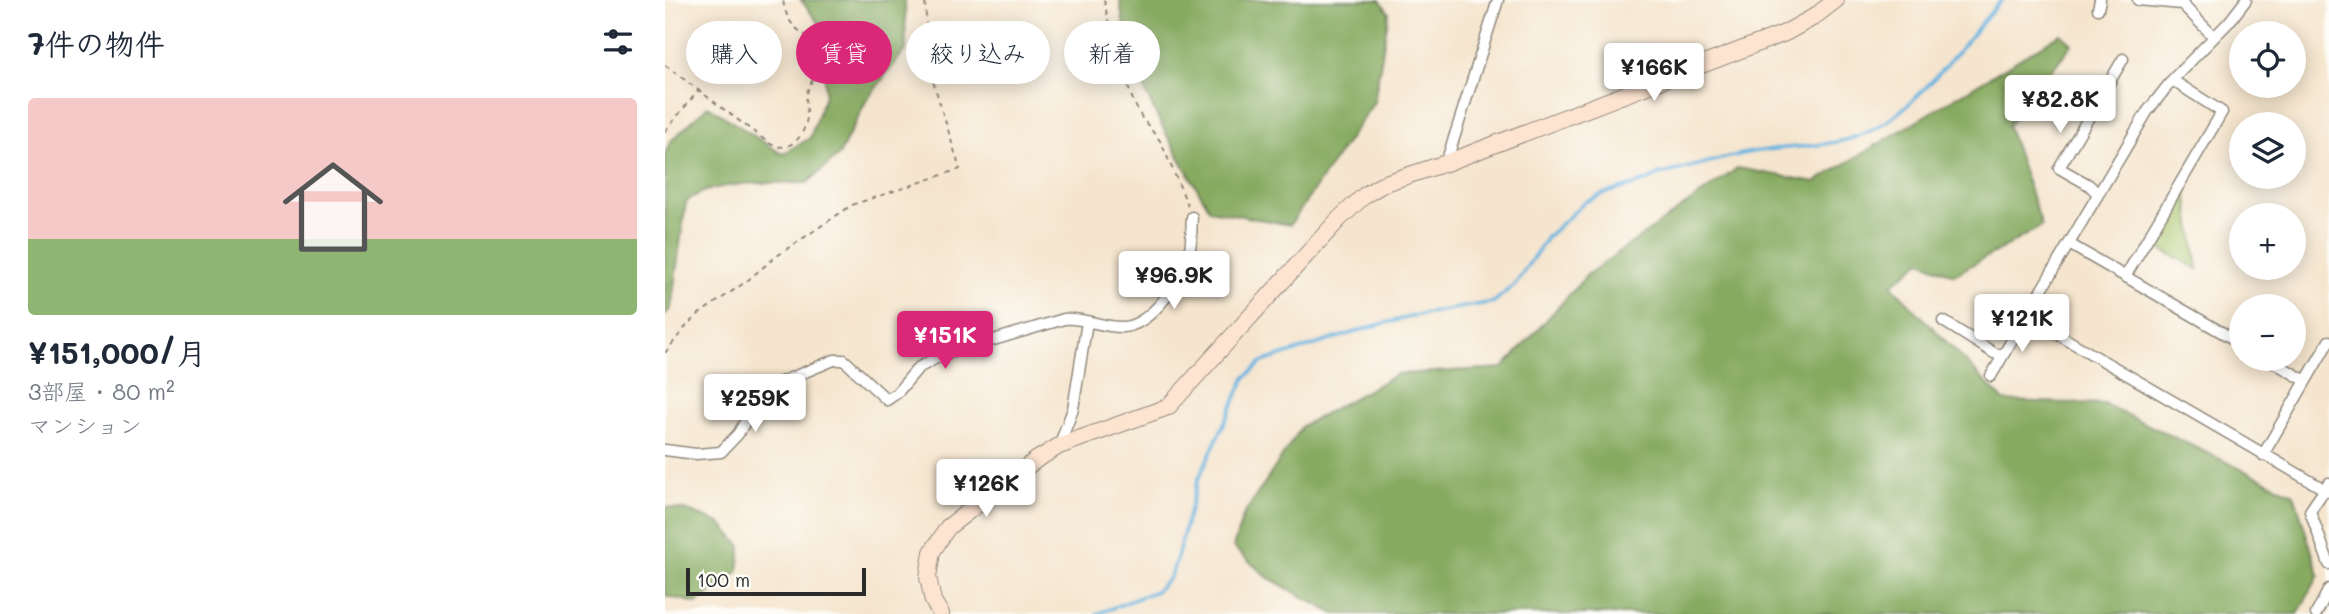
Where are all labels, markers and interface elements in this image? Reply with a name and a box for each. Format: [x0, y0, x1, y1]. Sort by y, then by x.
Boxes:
chip: 購入 [686, 21, 782, 84]
chip: 賃貸 [796, 21, 892, 84]
chip: 絞り込み [906, 21, 1050, 84]
chip: 新着 [1064, 21, 1160, 84]
map controls [2229, 21, 2306, 371]
button: locate [2229, 21, 2306, 98]
text: 7件の物件 [28, 23, 165, 63]
icon: filters [599, 23, 637, 61]
pin: ¥166K [1605, 43, 1703, 103]
text: ¥166K [1620, 51, 1688, 81]
pin: ¥82.8K [2003, 76, 2117, 135]
text: ¥82.8K [2021, 83, 2099, 113]
button: layers [2229, 112, 2306, 189]
icon: home [270, 144, 396, 270]
button: + [2229, 203, 2306, 280]
pin: ¥96.9K [1117, 252, 1231, 311]
text: ¥96.9K [1135, 259, 1213, 289]
pin: ¥121K [1973, 294, 2071, 354]
button: − [2229, 294, 2306, 371]
text: ¥121K [1990, 302, 2054, 332]
pin: ¥151K [896, 312, 994, 371]
text: ¥151K [913, 319, 977, 349]
text: ¥151,000/月 [28, 332, 206, 372]
pin: ¥259K [706, 374, 804, 434]
text: 3部屋 · 80 m² [28, 376, 175, 406]
text: ¥259K [720, 382, 790, 412]
text: マンション [28, 410, 142, 440]
pin: ¥126K [937, 460, 1035, 519]
text: ¥126K [952, 467, 1020, 497]
scale bar [686, 565, 866, 597]
text: 100 m [697, 567, 750, 592]

